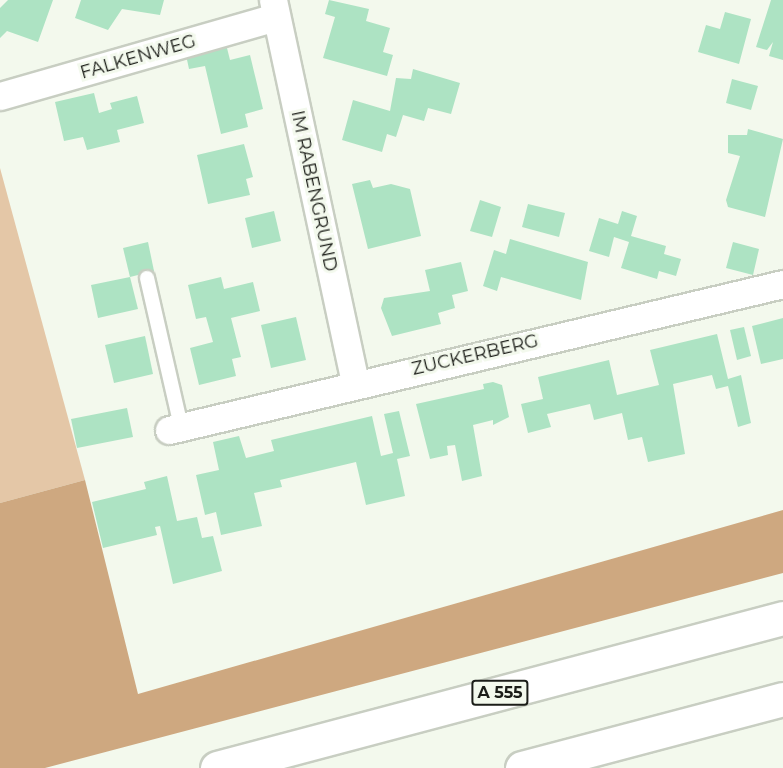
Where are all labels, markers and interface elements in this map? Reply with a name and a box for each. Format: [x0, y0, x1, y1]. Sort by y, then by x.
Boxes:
street label: FALKENWEG [78, 30, 198, 84]
street label: IM RABENGRUND [286, 108, 342, 274]
street label: ZUCKERBERG [410, 330, 540, 380]
road number: A 555 [470, 680, 530, 706]

